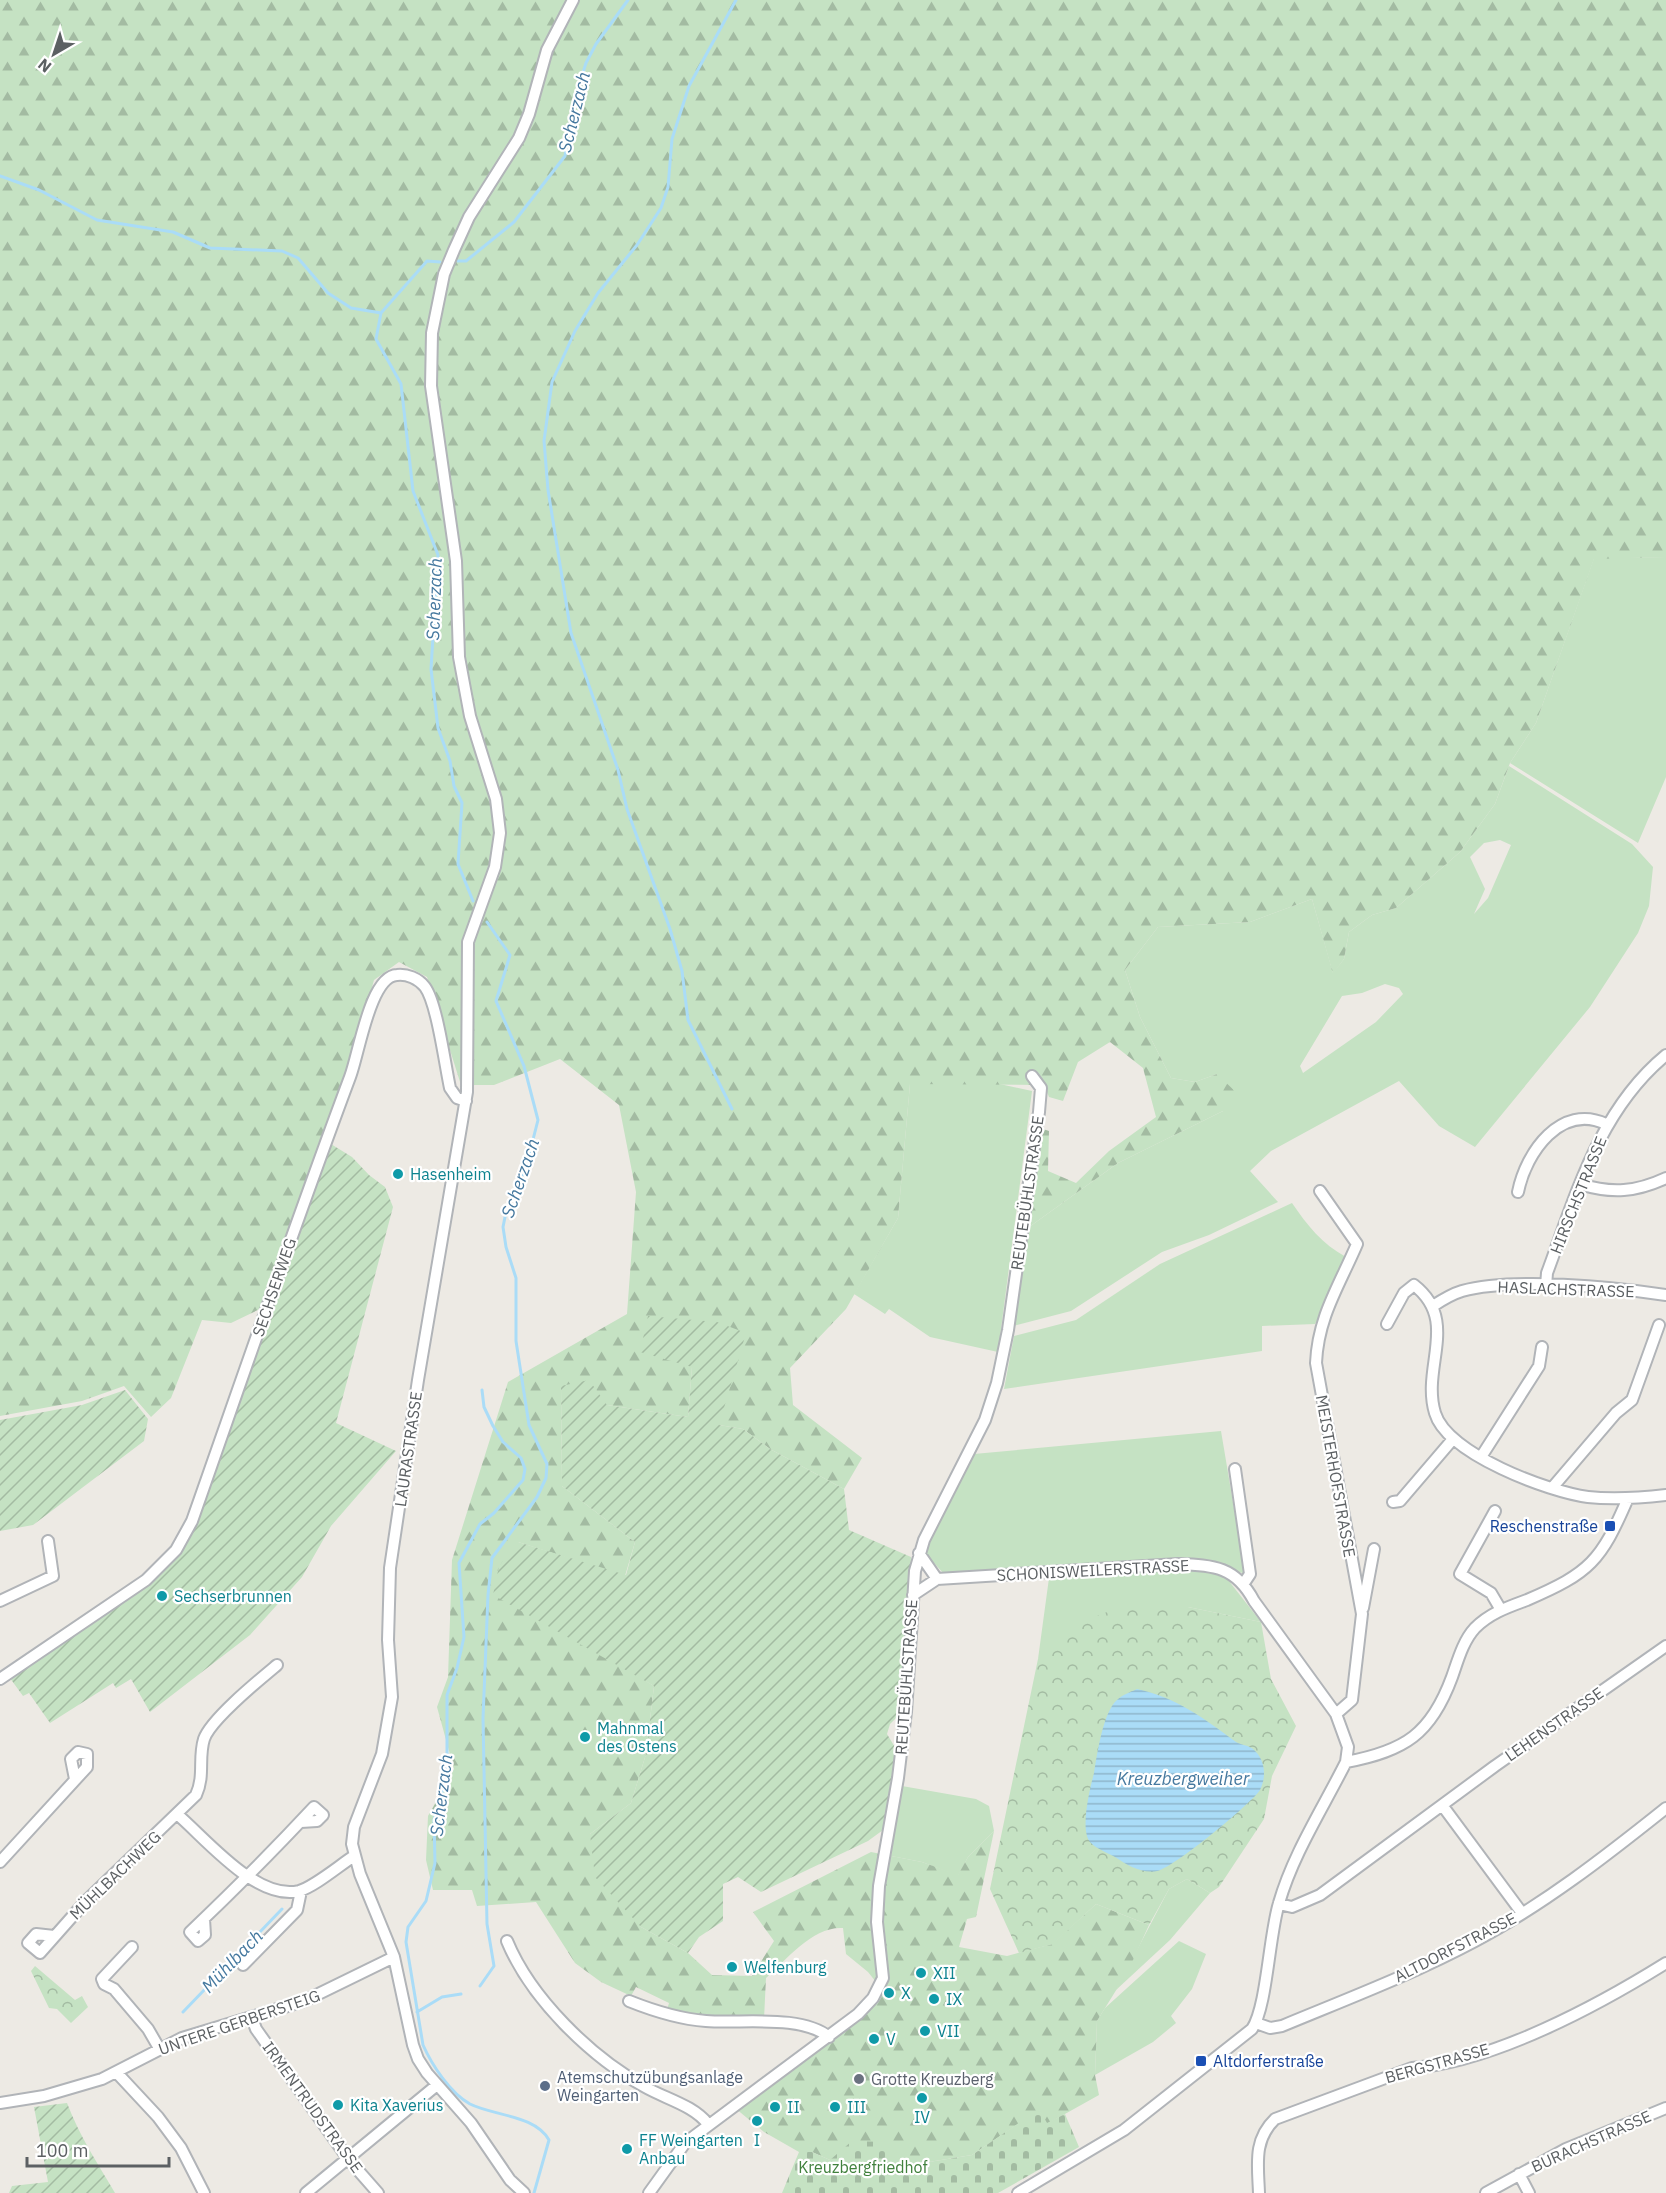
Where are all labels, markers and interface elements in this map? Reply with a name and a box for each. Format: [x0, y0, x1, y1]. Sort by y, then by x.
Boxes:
north arrow [24, 24, 84, 84]
text: N [34, 54, 55, 77]
water label: Scherzach [553, 69, 595, 155]
water label: Scherzach [421, 557, 447, 641]
street label: REUTEBÜHLSTRASSE [1006, 1114, 1048, 1272]
street label: HIRSCHSTRASSE [1545, 1133, 1611, 1257]
water label: Scherzach [496, 1135, 544, 1221]
place label: Hasenheim [410, 1164, 491, 1184]
marker: Hasenheim [391, 1167, 405, 1181]
street label: SECHSERWEG [248, 1235, 300, 1339]
street label: HASLACHSTRASSE [1497, 1277, 1635, 1301]
street label: LAURASTRASSE [390, 1390, 426, 1508]
street label: MEISTERHOFSTRASSE [1312, 1393, 1360, 1559]
place label: Reschenstraße [1490, 1516, 1598, 1536]
marker: Reschenstraße [1603, 1519, 1617, 1533]
street label: SCHONISWEILERSTRASSE [996, 1555, 1190, 1585]
place label: Sechserbrunnen [174, 1586, 292, 1606]
marker: Sechserbrunnen [155, 1589, 169, 1603]
street label: REUTEBÜHLSTRASSE [891, 1598, 921, 1756]
street label: LEHENSTRASSE [1501, 1683, 1607, 1765]
place label: Mahnmal des Ostens [597, 1718, 677, 1756]
marker: Mahnmal des Ostens [578, 1730, 592, 1744]
water label: Scherzach [425, 1753, 457, 1837]
water label: Kreuzbergweiher [1117, 1767, 1250, 1790]
street label: MÜHLBACHWEG [65, 1826, 165, 1924]
street label: ALTDORFSTRASSE [1391, 1908, 1519, 1986]
water label: Mühlbach [196, 1925, 268, 1997]
place label: Welfenburg [744, 1957, 827, 1977]
marker: Welfenburg [725, 1960, 739, 1974]
place label: XII [933, 1963, 956, 1983]
marker: XII [914, 1966, 928, 1980]
place label: X [901, 1983, 911, 2003]
street label: UNTERE GERBERSTEIG [155, 1985, 323, 2059]
marker: X [882, 1986, 896, 2000]
place label: IX [946, 1989, 962, 2009]
marker: IX [927, 1992, 941, 2006]
place label: VII [937, 2021, 960, 2041]
marker: VII [918, 2024, 932, 2038]
place label: V [886, 2029, 896, 2049]
marker: V [867, 2032, 881, 2046]
street label: IRMENTRUDSTRASSE [259, 2037, 367, 2177]
street label: BERGSTRASSE [1383, 2039, 1491, 2087]
place label: Altdorferstraße [1213, 2051, 1324, 2071]
marker: Altdorferstraße [1194, 2054, 1208, 2068]
place label: Atemschutzübungsanlage Weingarten [557, 2067, 743, 2105]
place label: Grotte Kreuzberg [871, 2069, 994, 2089]
marker: Grotte Kreuzberg [852, 2072, 866, 2086]
marker: Atemschutzübungsanlage Weingarten [538, 2079, 552, 2093]
marker: IV [915, 2091, 929, 2105]
place label: Kita Xaverius [350, 2095, 443, 2115]
place label: II [787, 2097, 800, 2117]
place label: III [847, 2097, 866, 2117]
marker: Kita Xaverius [331, 2098, 345, 2112]
marker: II [768, 2100, 782, 2114]
marker: III [828, 2100, 842, 2114]
street label: BURACHSTRASSE [1528, 2106, 1654, 2176]
place label: IV [914, 2107, 930, 2127]
marker: I [750, 2114, 764, 2128]
scale bar [27, 2130, 170, 2168]
place label: FF Weingarten Anbau [639, 2130, 743, 2168]
place label: I [754, 2130, 760, 2150]
text: 100 m [36, 2139, 88, 2162]
marker: FF Weingarten Anbau [620, 2142, 634, 2156]
park label: Kreuzbergfriedhof [798, 2157, 928, 2177]

